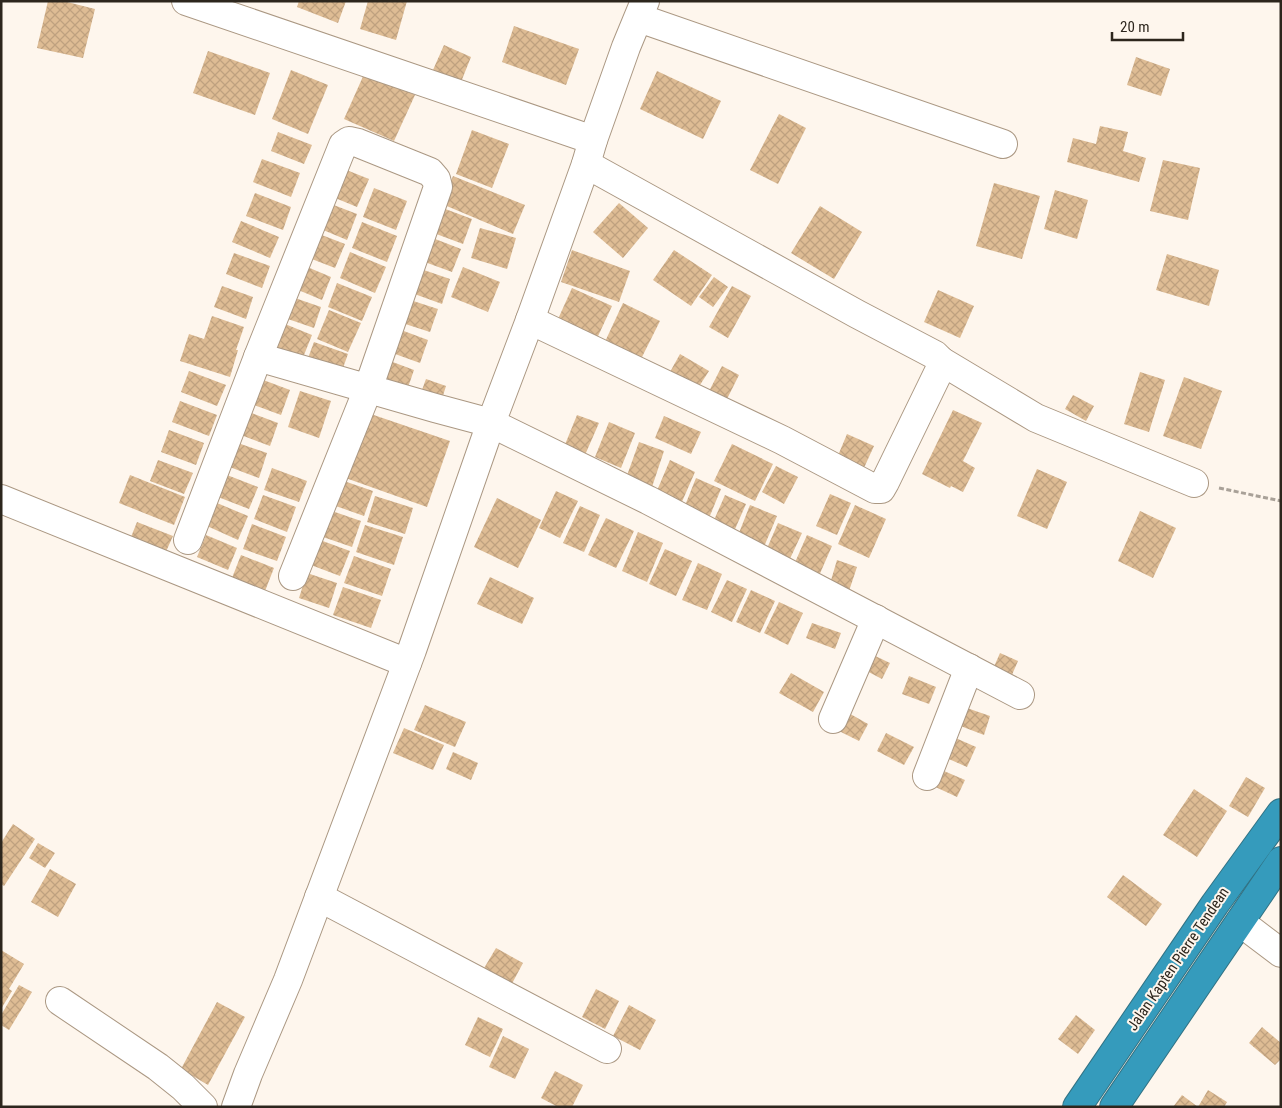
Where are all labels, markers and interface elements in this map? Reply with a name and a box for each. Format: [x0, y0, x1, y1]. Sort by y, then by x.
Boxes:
scale bar [1112, 10, 1183, 42]
text: 20 m [1120, 18, 1150, 36]
street label: Jalan Kapten Pierre Tendean [1123, 884, 1233, 1034]

